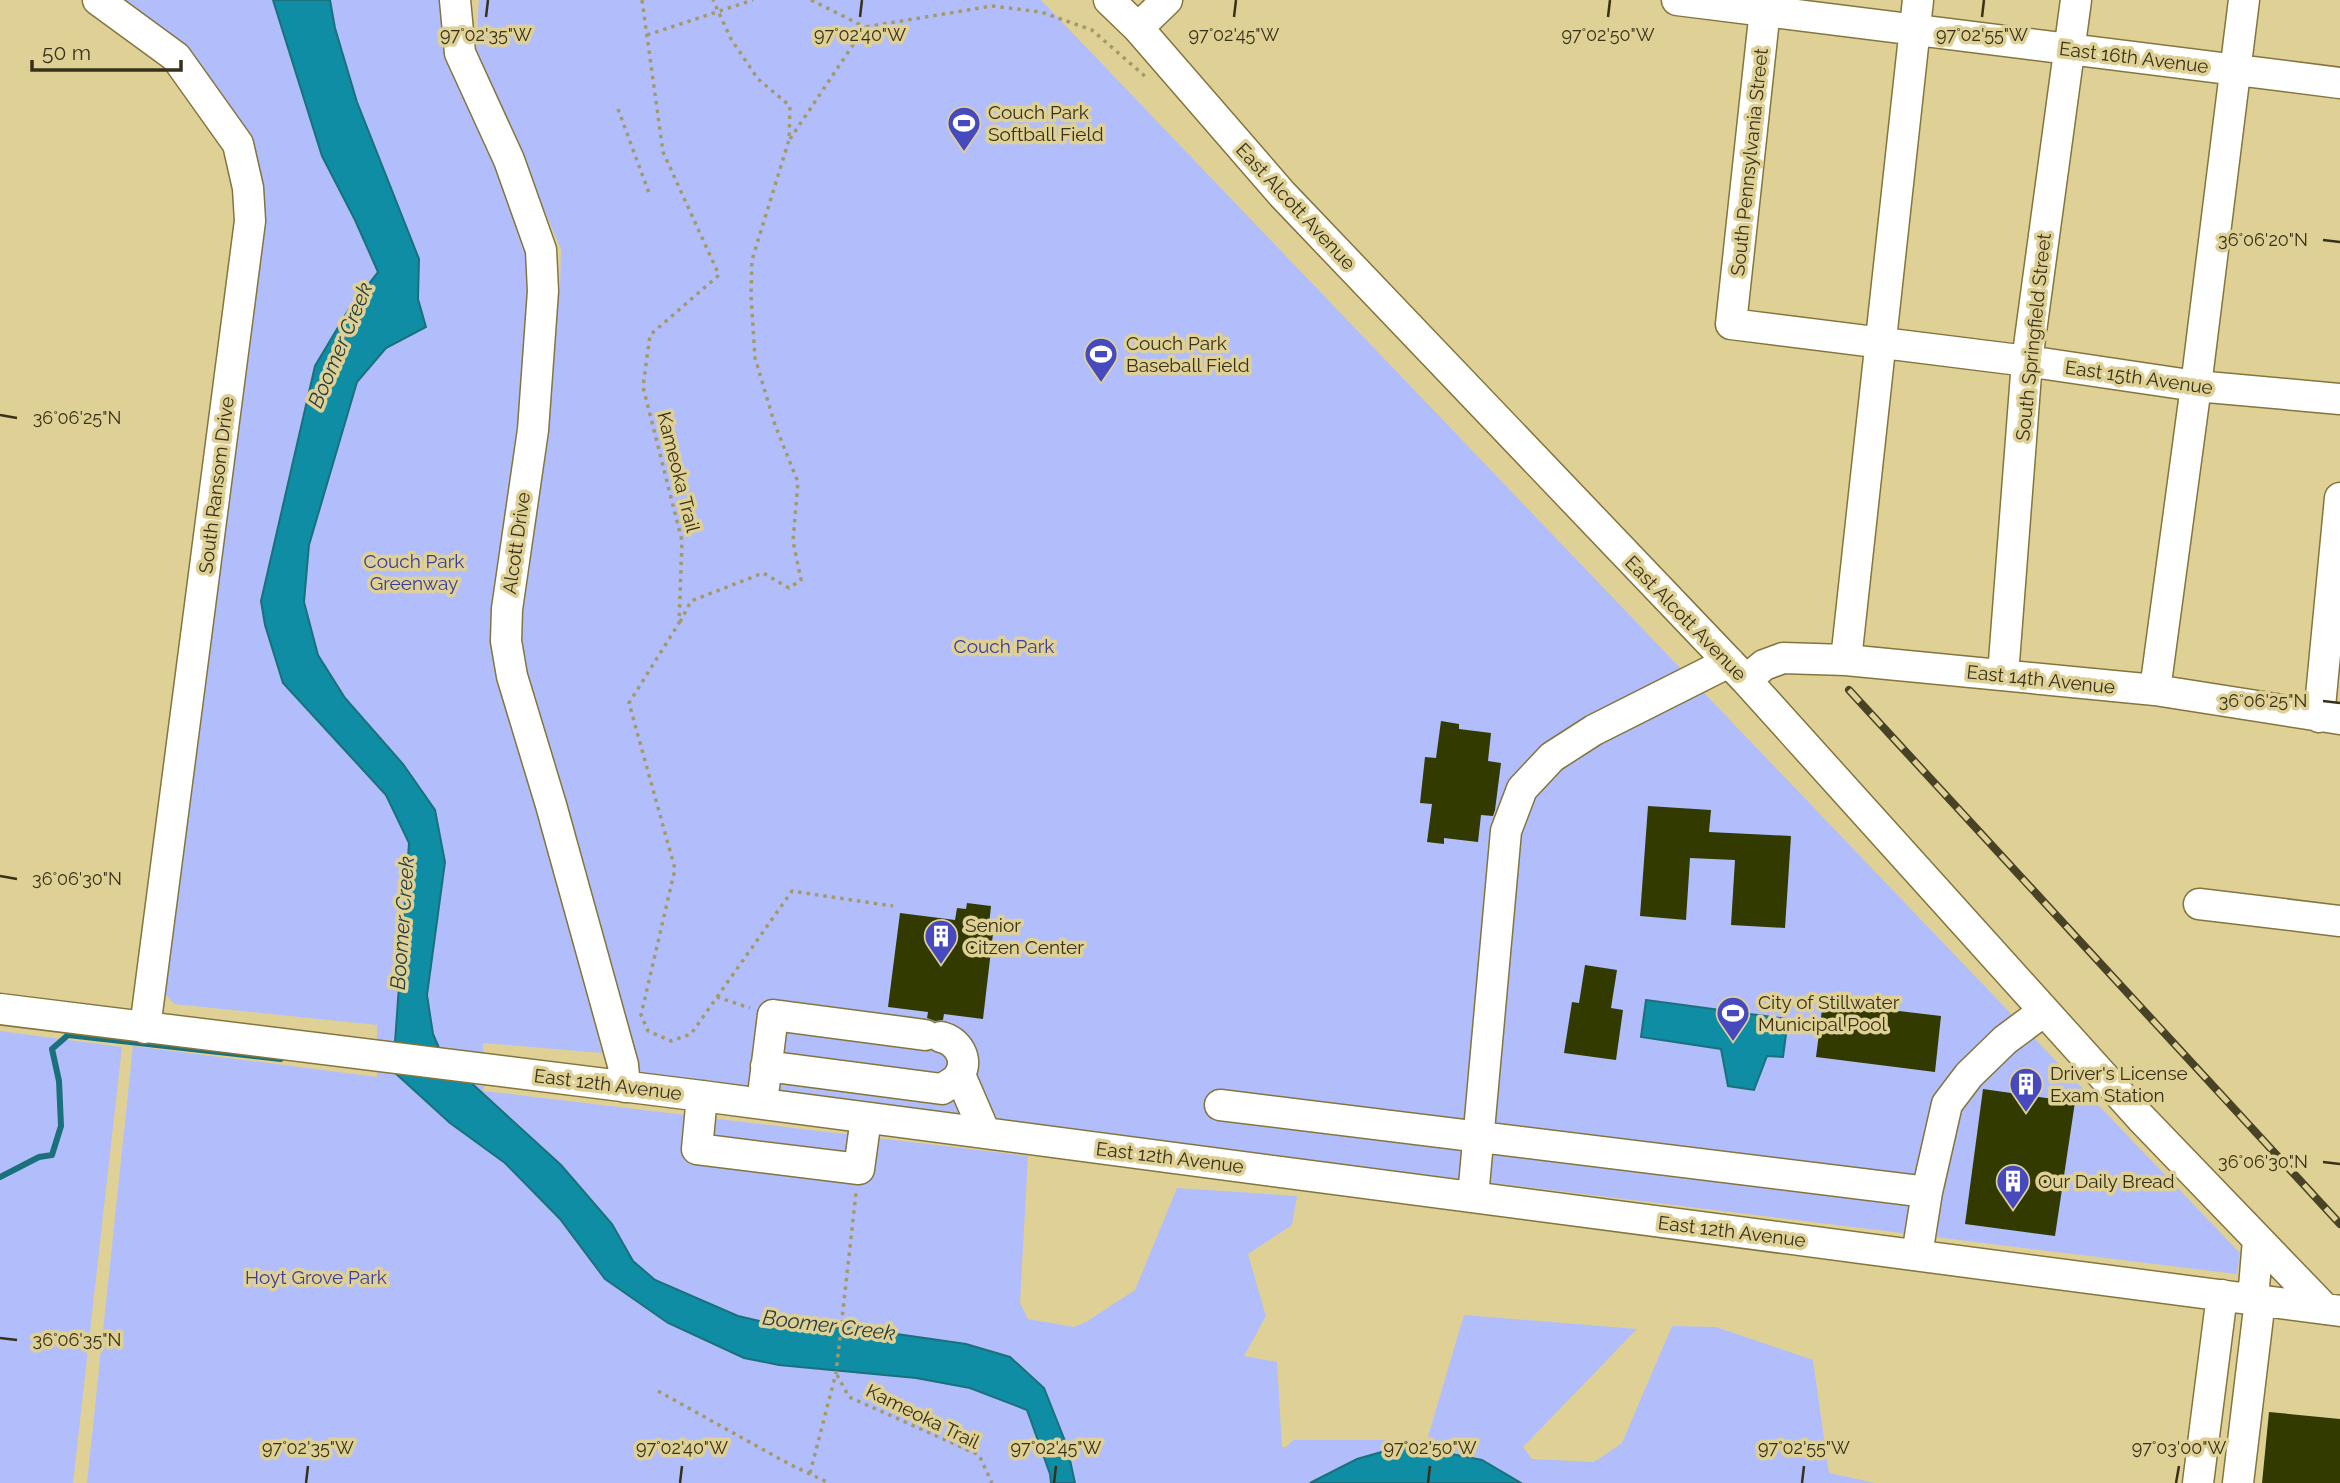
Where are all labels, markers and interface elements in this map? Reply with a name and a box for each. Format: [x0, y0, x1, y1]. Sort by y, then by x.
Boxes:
text: 97°02'35"W [440, 24, 532, 45]
text: 97°02'40"W [814, 24, 906, 45]
text: 97°02'45"W [1189, 24, 1280, 45]
text: 97°02'50"W [1562, 24, 1655, 45]
text: 97°02'55"W [1936, 24, 2028, 45]
scale bar [32, 28, 180, 72]
street label: East 16th Avenue [2058, 37, 2210, 77]
text: 50 m [42, 40, 91, 65]
street label: South Pennsylvania Street [1726, 46, 1772, 277]
place label: Couch Park Softball Field [988, 101, 1103, 145]
sports icon: Couch Park Softball Field [945, 104, 983, 153]
street label: East Alcott Avenue [1232, 138, 1360, 274]
text: 36°06'20"N [2218, 229, 2308, 250]
street label: South Springfield Street [2011, 232, 2055, 442]
water label: Boomer Creek [302, 279, 378, 411]
place label: Couch Park Baseball Field [1126, 332, 1250, 376]
sports icon: Couch Park Baseball Field [1082, 335, 1120, 384]
street label: East 15th Avenue [2064, 356, 2214, 398]
street label: South Ransom Drive [194, 395, 238, 575]
text: 36°06'25"N [33, 407, 121, 428]
street label: Kameoka Trail [653, 409, 705, 535]
street label: Alcott Drive [498, 491, 534, 595]
park label: Couch Park Greenway [364, 550, 464, 594]
street label: East Alcott Avenue [1621, 551, 1751, 685]
park label: Couch Park [954, 635, 1054, 657]
street label: East 14th Avenue [1966, 660, 2116, 698]
text: 36°06'25"N [2219, 690, 2307, 711]
water label: Boomer Creek [385, 855, 419, 991]
text: 36°06'30"N [32, 868, 122, 889]
place label: Senior Citzen Center [965, 914, 1084, 958]
building icon: Senior Citzen Center [922, 917, 960, 966]
place label: City of Stillwater Municipal Pool [1758, 991, 1900, 1035]
sports icon: City of Stillwater Municipal Pool [1714, 994, 1752, 1043]
place label: Driver's License Exam Station [2050, 1062, 2188, 1106]
street label: East 12th Avenue [533, 1064, 683, 1104]
building icon: Driver's License Exam Station [2007, 1065, 2045, 1114]
street label: East 12th Avenue [1095, 1137, 1245, 1177]
text: 36°06'30"N [2218, 1151, 2308, 1172]
building icon: Our Daily Bread [1994, 1162, 2032, 1211]
place label: Our Daily Bread [2038, 1170, 2174, 1192]
street label: East 12th Avenue [1657, 1211, 1807, 1251]
park label: Hoyt Grove Park [245, 1266, 387, 1288]
water label: Boomer Creek [761, 1304, 897, 1346]
text: 36°06'35"N [33, 1329, 121, 1350]
street label: Kameoka Trail [863, 1379, 984, 1453]
text: 97°02'35"W [262, 1437, 354, 1458]
text: 97°02'40"W [636, 1437, 728, 1458]
text: 97°02'45"W [1011, 1437, 1102, 1458]
text: 97°02'50"W [1384, 1437, 1477, 1458]
text: 97°02'55"W [1758, 1437, 1850, 1458]
text: 97°03'00"W [2132, 1437, 2226, 1458]

